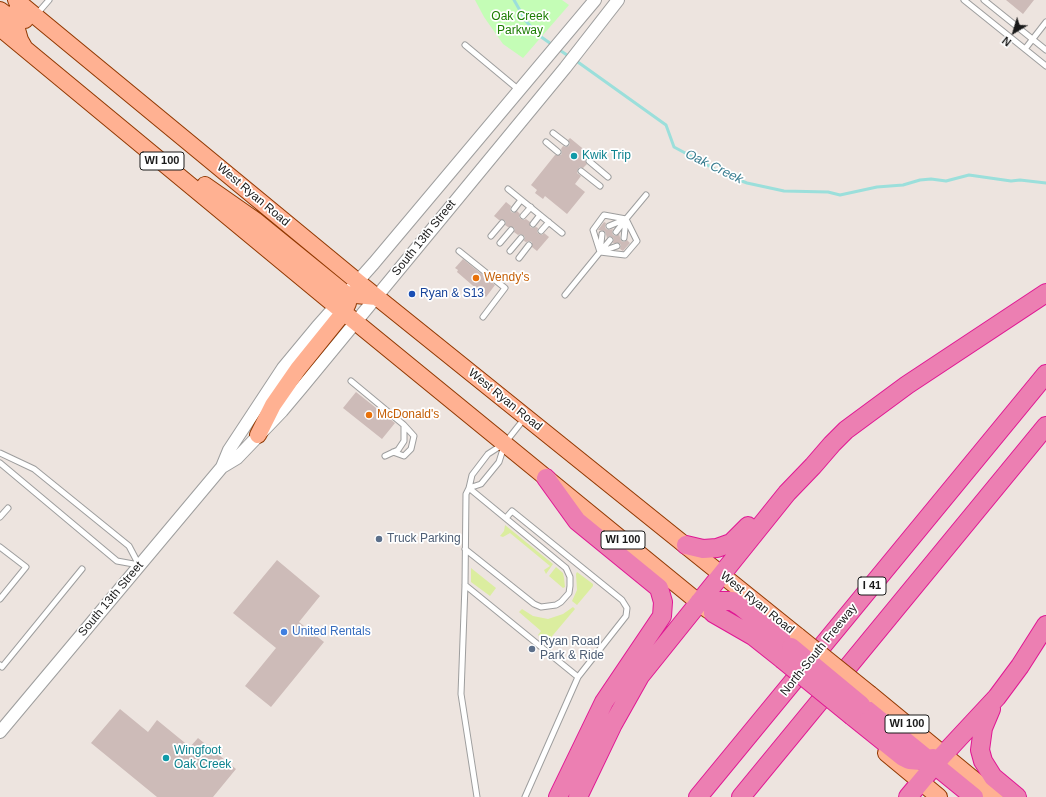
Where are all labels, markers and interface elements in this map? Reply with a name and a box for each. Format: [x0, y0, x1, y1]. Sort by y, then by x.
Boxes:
park label: Oak Creek Parkway [491, 10, 549, 38]
north arrow [994, 12, 1034, 52]
text: N [1000, 34, 1013, 49]
water label: Oak Creek [683, 146, 745, 188]
place label: Kwik Trip [582, 149, 631, 163]
marker: Kwik Trip [569, 151, 579, 161]
road number: WI 100 [140, 152, 184, 170]
street label: West Ryan Road [214, 160, 292, 230]
street label: South 13th Street [389, 197, 459, 279]
place label: Wendy's [484, 271, 529, 285]
marker: Wendy's [471, 273, 481, 283]
place label: Ryan & S13 [420, 287, 484, 301]
marker: Ryan & S13 [407, 289, 417, 299]
street label: West Ryan Road [465, 366, 545, 434]
place label: McDonald's [377, 408, 439, 422]
marker: McDonald's [364, 410, 374, 420]
road number: WI 100 [601, 531, 645, 549]
place label: Truck Parking [387, 532, 461, 546]
marker: Truck Parking [374, 534, 384, 544]
street label: South 13th Street [75, 559, 147, 639]
street label: West Ryan Road [717, 569, 797, 637]
road number: I 41 [858, 577, 886, 595]
street label: North-South Freeway [778, 601, 860, 699]
place label: United Rentals [292, 625, 371, 639]
marker: United Rentals [279, 627, 289, 637]
place label: Ryan Road Park & Ride [540, 635, 604, 663]
marker: Ryan Road Park & Ride [527, 644, 537, 654]
road number: WI 100 [885, 715, 929, 733]
place label: Wingfoot Oak Creek [174, 744, 231, 772]
marker: Wingfoot Oak Creek [161, 753, 171, 763]

